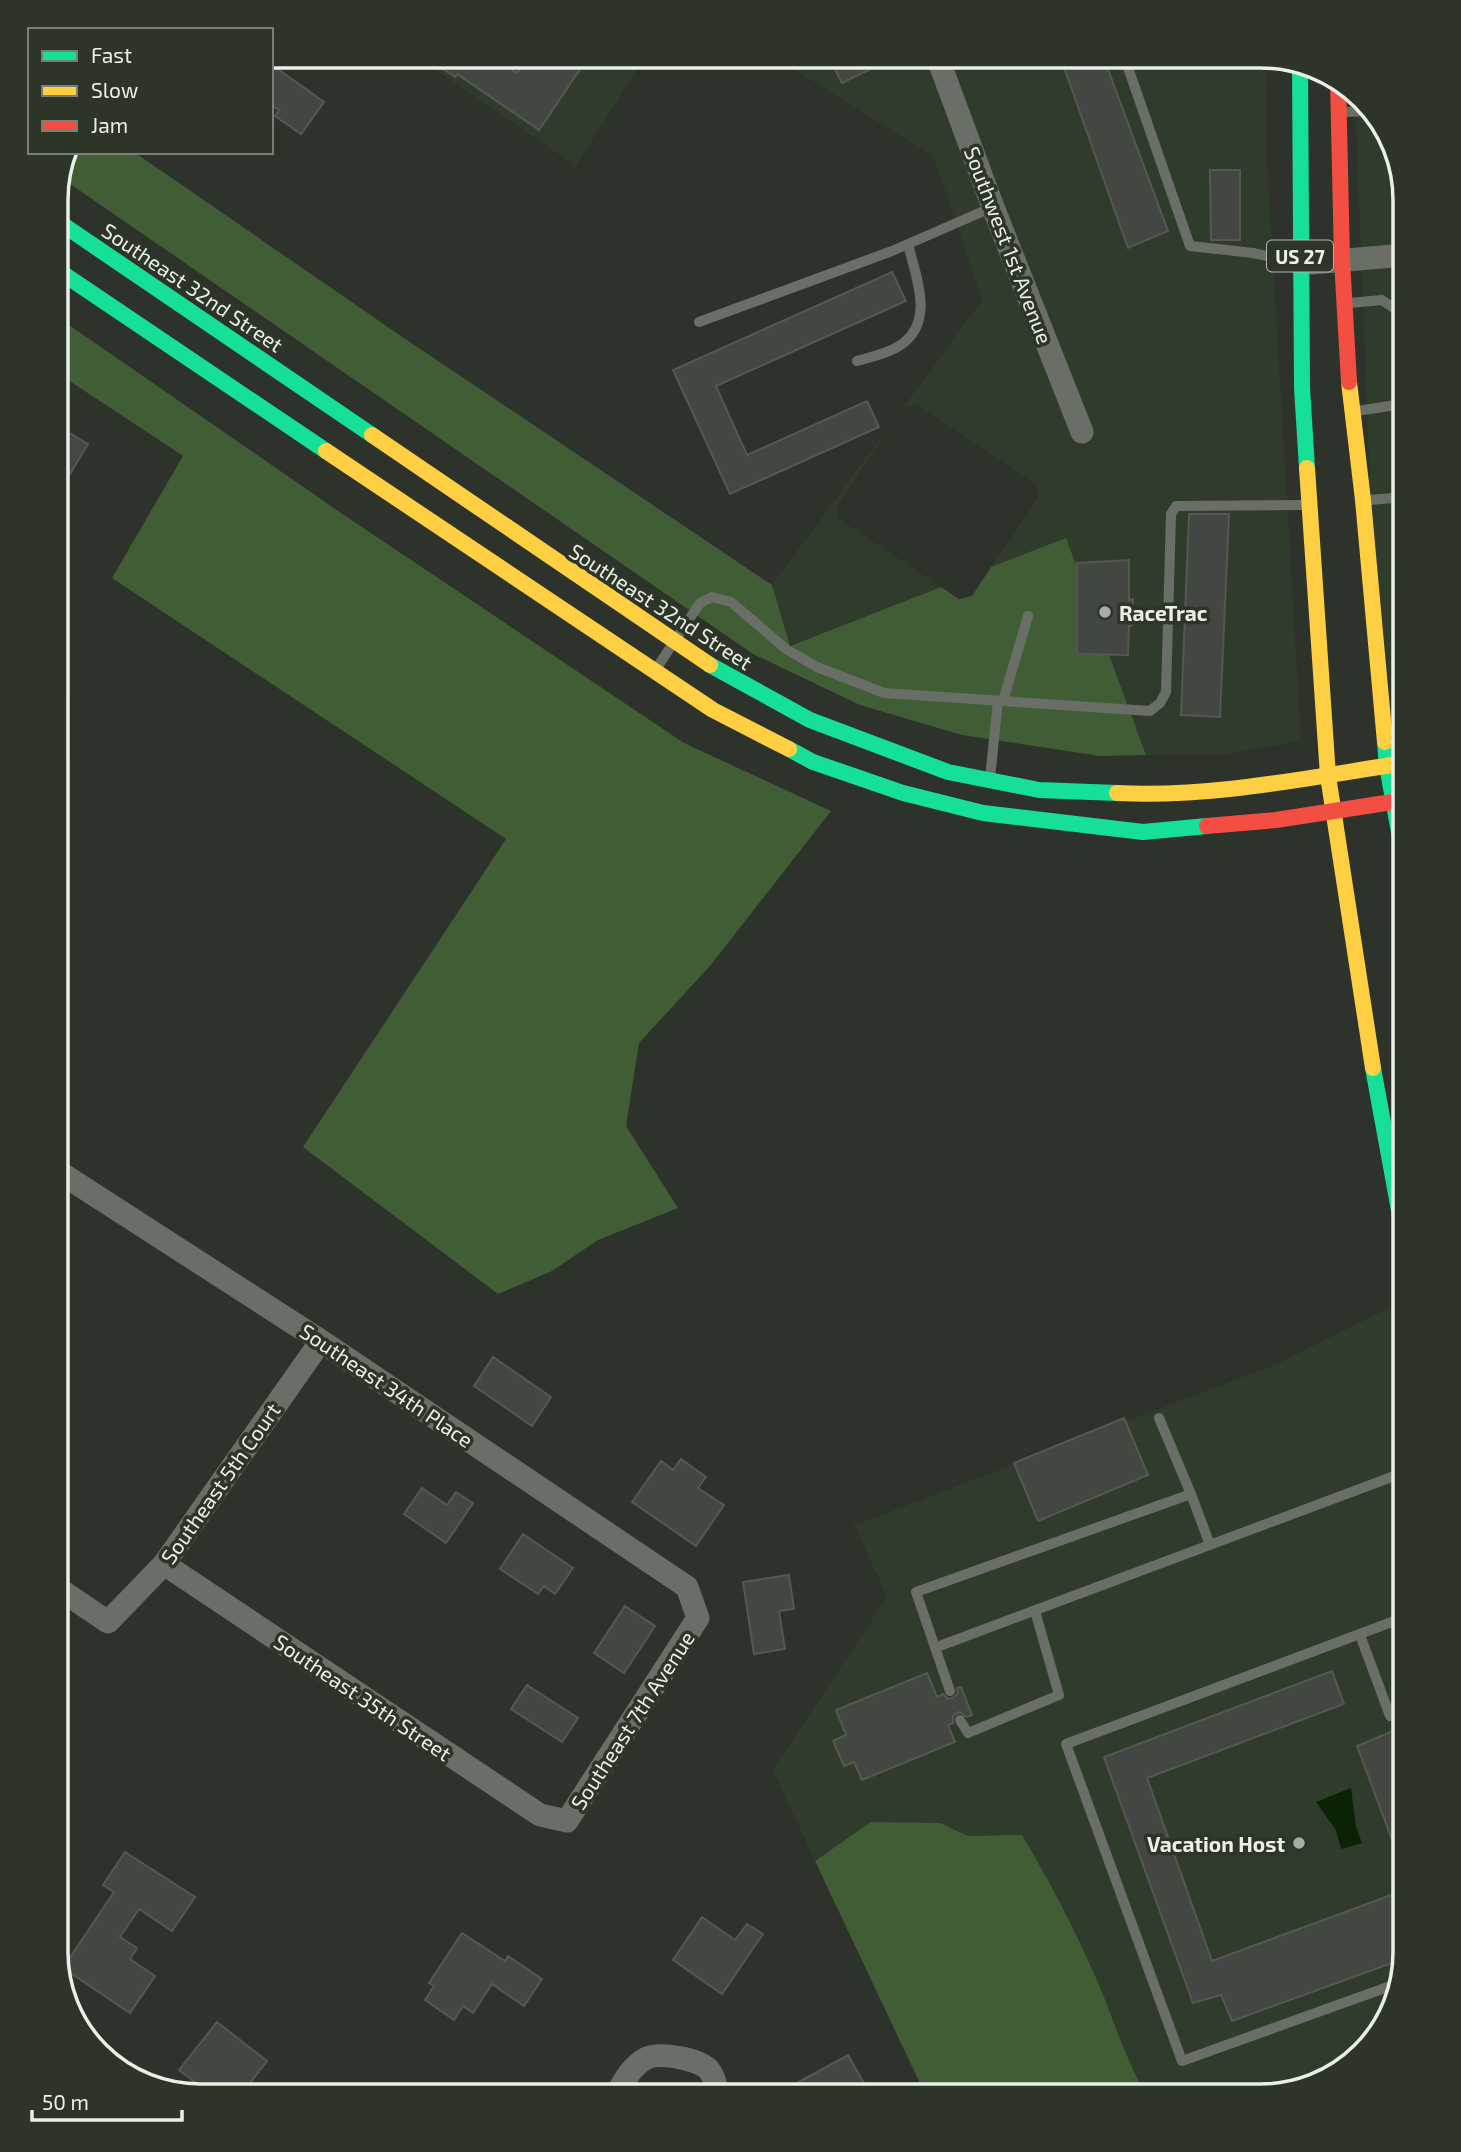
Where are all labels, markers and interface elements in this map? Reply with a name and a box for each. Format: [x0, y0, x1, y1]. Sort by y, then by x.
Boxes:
legend [28, 28, 273, 154]
text: Fast [91, 42, 132, 67]
text: Slow [91, 77, 138, 102]
text: Jam [91, 112, 128, 137]
street label: Southwest 1st Avenue [960, 143, 1058, 347]
street label: Southeast 32nd Street [98, 217, 288, 357]
road number: US 27 [1267, 240, 1333, 272]
street label: Southeast 32nd Street [565, 538, 757, 674]
place label: RaceTrac [1119, 600, 1208, 625]
marker: RaceTrac [1097, 604, 1113, 620]
street label: Southeast 34th Place [296, 1318, 478, 1452]
street label: Southeast 5th Court [155, 1398, 285, 1568]
street label: Southeast 7th Avenue [565, 1626, 699, 1814]
street label: Southeast 35th Street [270, 1628, 456, 1766]
place label: Vacation Host [1147, 1831, 1285, 1856]
marker: Vacation Host [1291, 1835, 1307, 1851]
scale bar [32, 2078, 182, 2122]
text: 50 m [42, 2089, 89, 2114]

